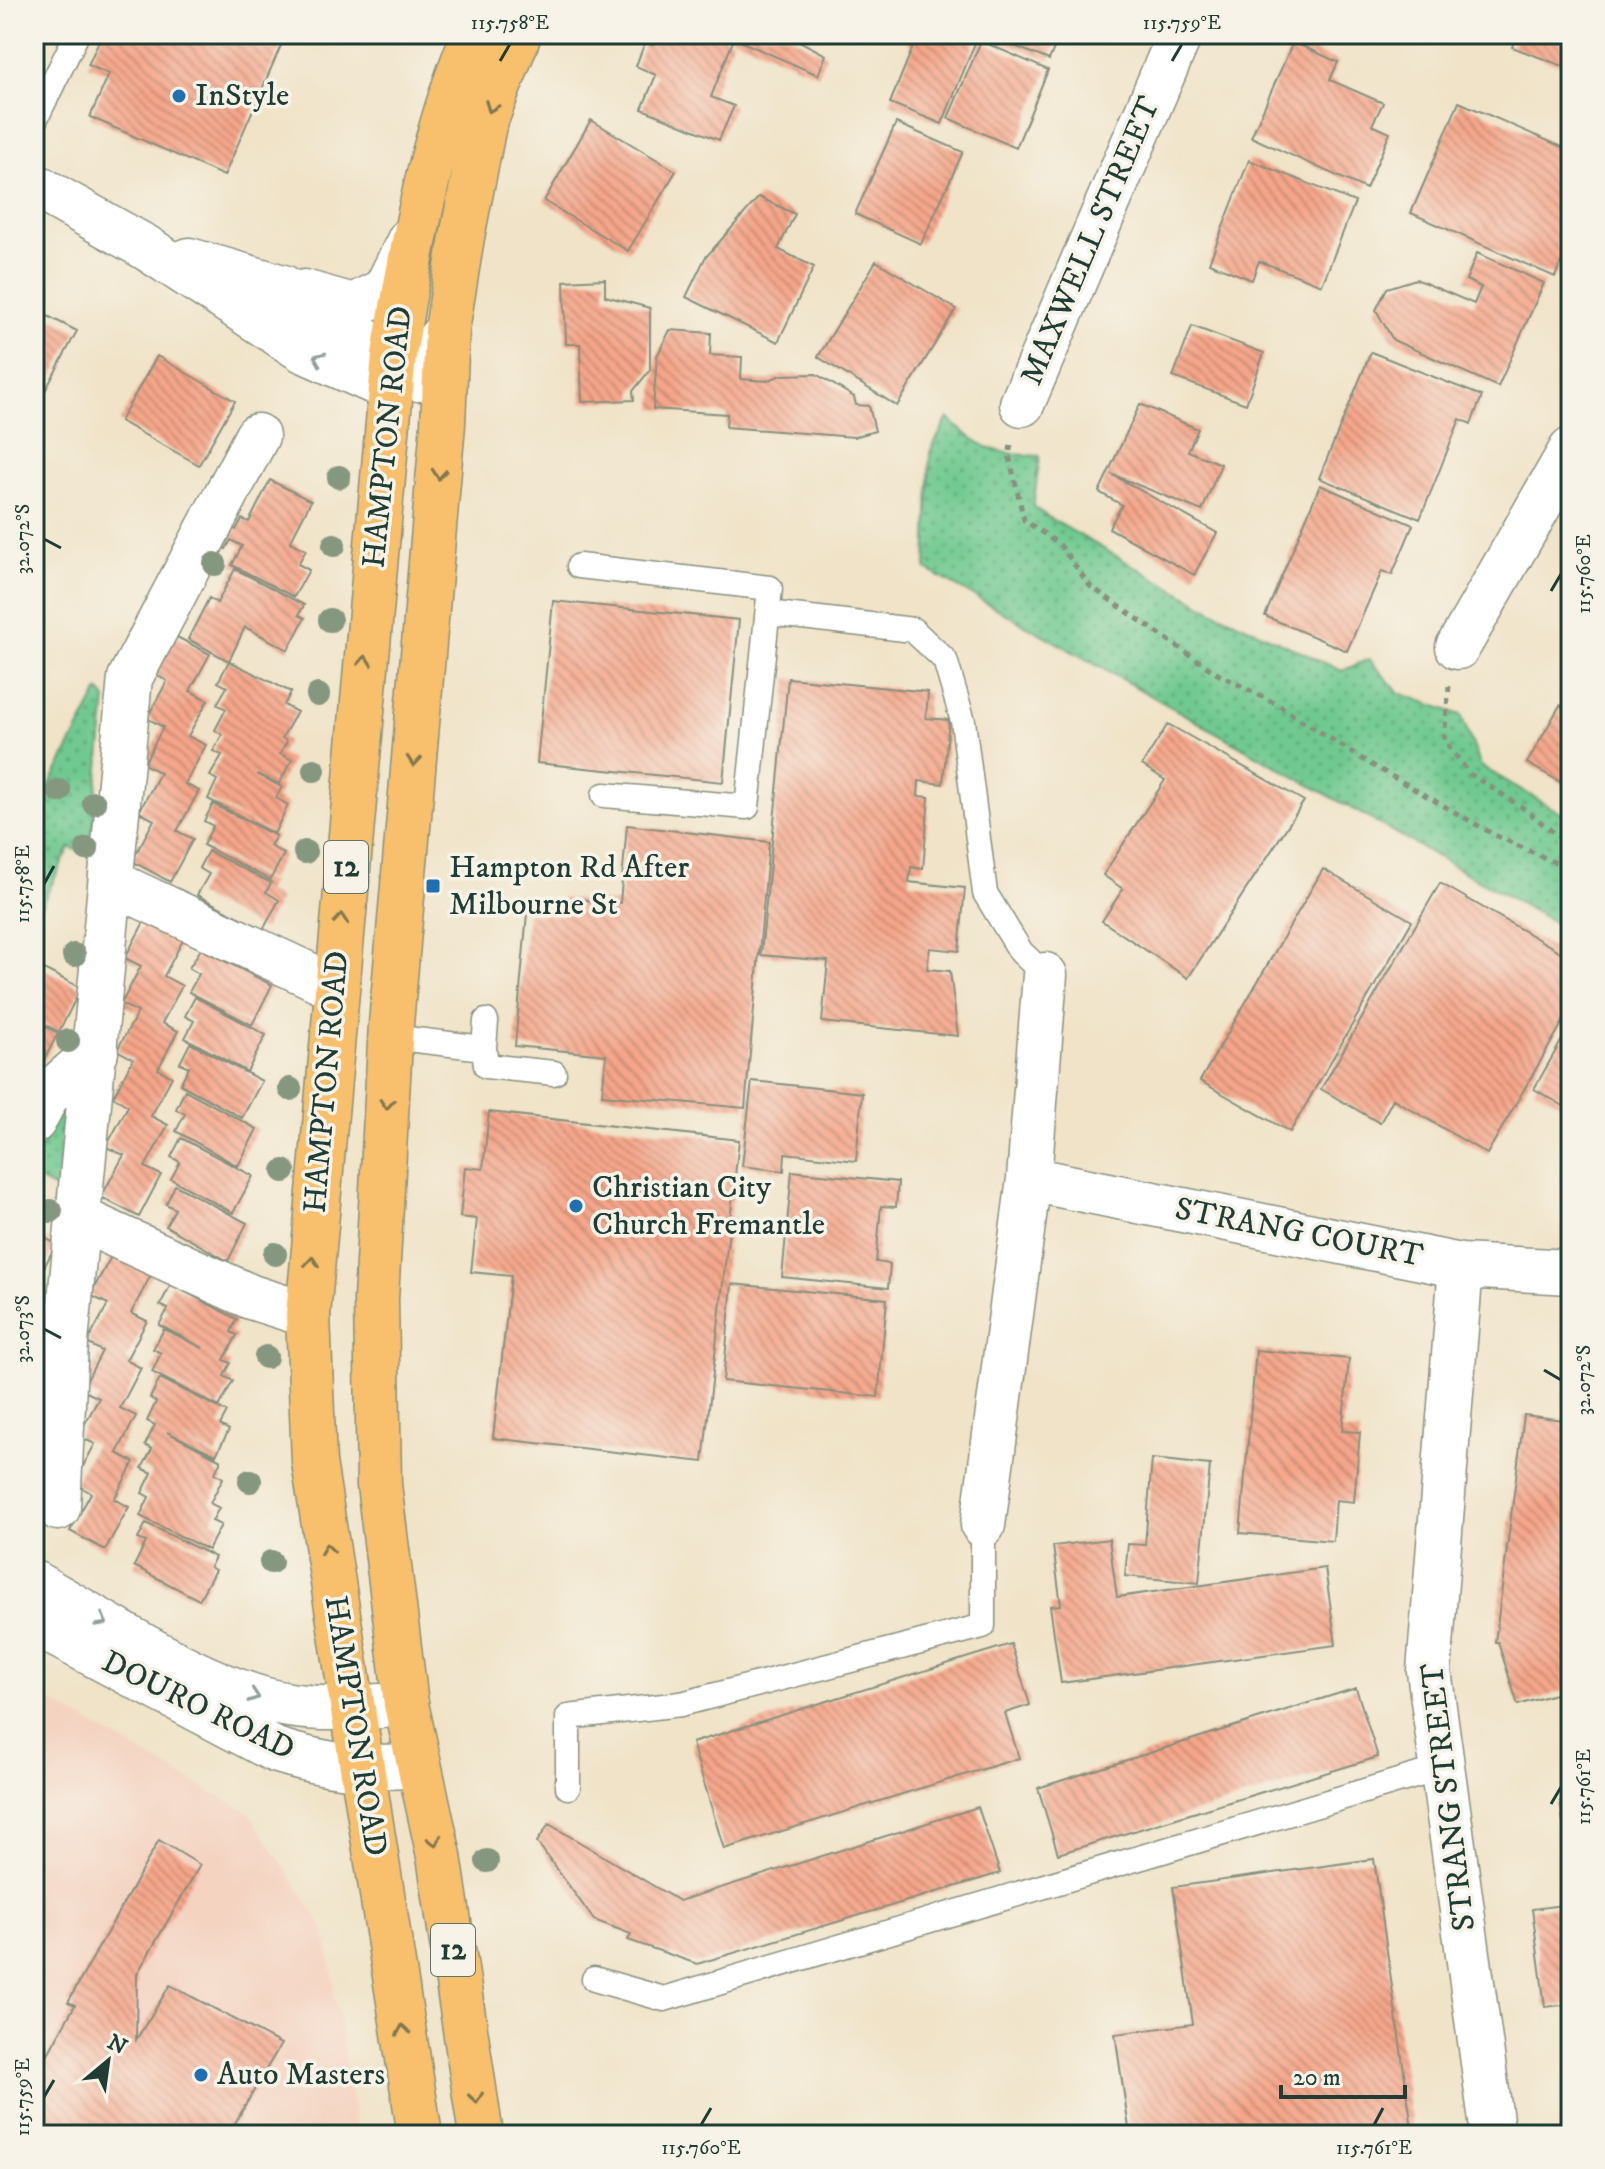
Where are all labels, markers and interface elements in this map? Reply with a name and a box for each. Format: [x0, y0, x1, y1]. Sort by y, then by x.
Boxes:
text: 115.758°E [471, 11, 549, 36]
text: 115.759°E [1143, 11, 1221, 36]
place label: InStyle [195, 76, 289, 116]
marker: InStyle [170, 87, 188, 105]
street label: MAXWELL STREET [1012, 91, 1170, 391]
one-way arrow [484, 99, 501, 113]
street label: HAMPTON ROAD [354, 304, 422, 570]
one-way arrow [313, 351, 327, 367]
one-way arrow [431, 468, 448, 481]
text: 32.072°S [11, 504, 36, 574]
text: 115.760°E [1572, 534, 1597, 614]
one-way arrow [356, 654, 373, 667]
one-way arrow [405, 755, 422, 768]
road number: 12 [324, 841, 368, 893]
text: 115.758°E [11, 845, 36, 923]
place label: Hampton Rd After Milbourne St [449, 848, 689, 925]
marker: Hampton Rd After Milbourne St [424, 877, 442, 895]
one-way arrow [332, 913, 349, 926]
street label: HAMPTON ROAD [296, 949, 358, 1215]
one-way arrow [378, 1098, 395, 1111]
place label: Christian City Church Fremantle [592, 1168, 825, 1245]
street label: STRANG COURT [1172, 1189, 1426, 1277]
marker: Christian City Church Fremantle [567, 1197, 585, 1215]
one-way arrow [304, 1255, 321, 1268]
text: 32.073°S [11, 1295, 36, 1363]
text: 32.072°S [1572, 1345, 1597, 1415]
one-way arrow [319, 1542, 336, 1556]
street label: HAMPTON ROAD [315, 1593, 395, 1859]
one-way arrow [94, 1611, 108, 1626]
street label: DOURO ROAD [95, 1642, 301, 1770]
street label: STRANG STREET [1413, 1661, 1485, 1933]
one-way arrow [246, 1686, 260, 1702]
text: 115.761°E [1572, 1749, 1597, 1825]
one-way arrow [426, 1834, 443, 1848]
road number: 12 [431, 1924, 475, 1976]
north arrow [68, 2021, 148, 2101]
one-way arrow [396, 2024, 413, 2037]
text: N [103, 2029, 131, 2061]
scale bar [1281, 2049, 1405, 2099]
place label: Auto Masters [217, 2055, 385, 2095]
text: 115.759°E [11, 2058, 36, 2136]
text: 20 m [1293, 2063, 1341, 2093]
marker: Auto Masters [192, 2066, 210, 2084]
one-way arrow [467, 2091, 484, 2105]
text: 115.760°E [661, 2136, 741, 2161]
text: 115.761°E [1336, 2136, 1412, 2161]

